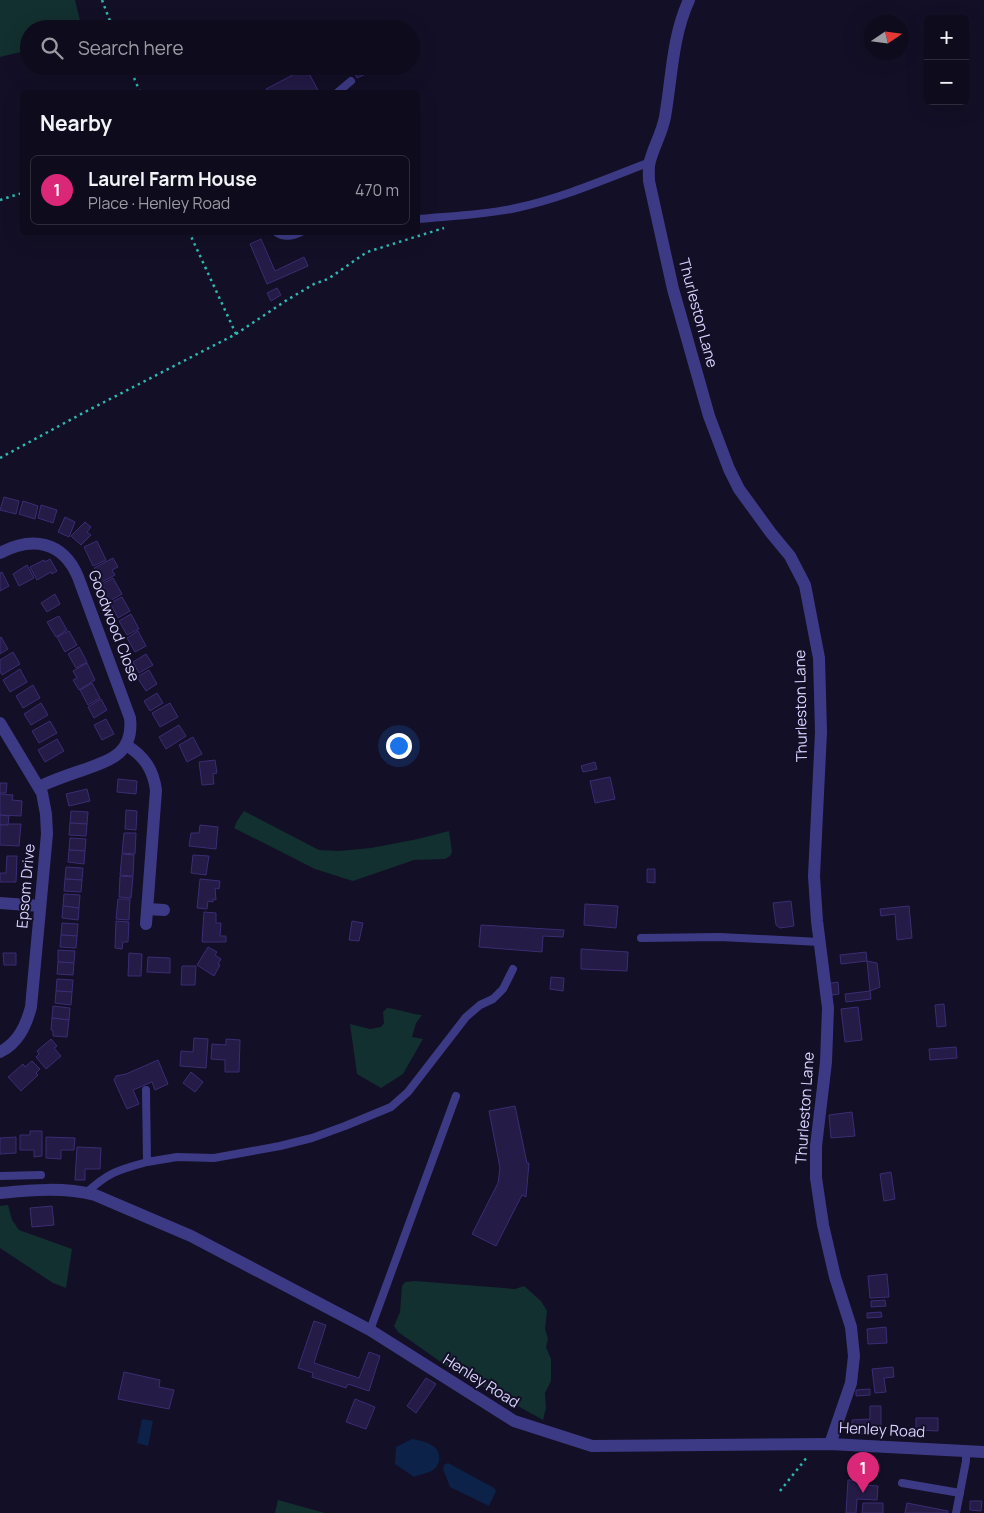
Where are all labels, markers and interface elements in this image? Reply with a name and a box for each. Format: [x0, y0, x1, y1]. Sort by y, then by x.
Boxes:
north arrow [864, 15, 909, 60]
map controls [924, 15, 969, 105]
button: + [924, 15, 969, 60]
search box [20, 20, 420, 75]
icon: search [38, 34, 66, 62]
text: Search here [78, 35, 184, 61]
button: − [924, 60, 969, 105]
text: Nearby [40, 109, 112, 137]
text: Laurel Farm House [88, 166, 257, 192]
text: 1 [53, 179, 61, 201]
text: 470 m [355, 179, 399, 201]
text: Place · Henley Road [88, 192, 230, 214]
street label: Thurleston Lane [674, 256, 723, 370]
street label: Goodwood Close [84, 567, 145, 685]
street label: Thurleston Lane [789, 649, 812, 762]
your location [386, 733, 412, 759]
street label: Epsom Drive [11, 843, 40, 929]
street label: Thurleston Lane [790, 1051, 819, 1165]
street label: Henley Road [439, 1349, 523, 1412]
street label: Henley Road [838, 1417, 926, 1442]
pin: 1 [847, 1452, 879, 1493]

